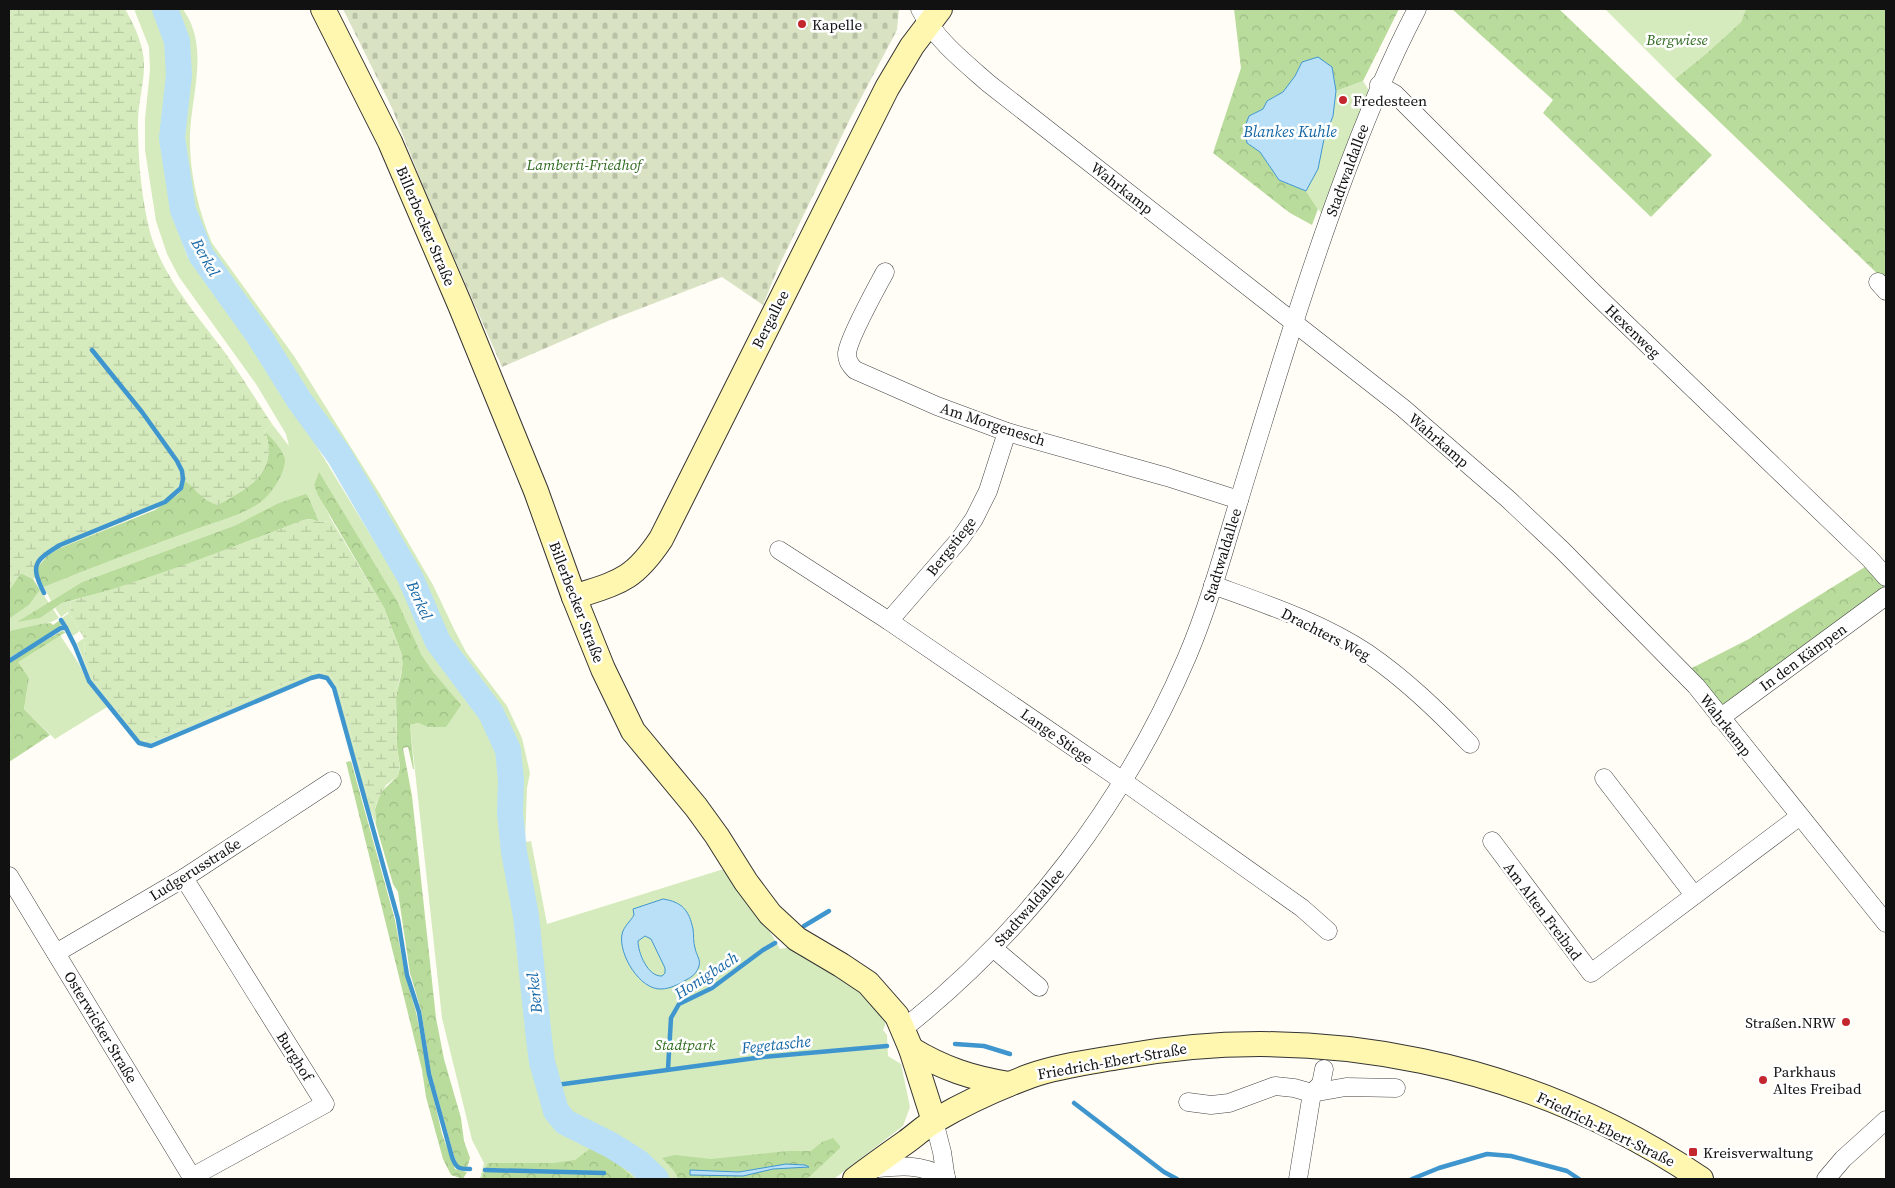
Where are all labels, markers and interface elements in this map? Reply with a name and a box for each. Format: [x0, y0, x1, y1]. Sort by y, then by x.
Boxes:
place label: Kapelle [812, 14, 862, 35]
marker: Kapelle [796, 18, 808, 30]
park label: Bergwiese [1645, 29, 1708, 50]
place label: Fredesteen [1353, 90, 1427, 111]
marker: Fredesteen [1337, 94, 1349, 106]
water label: Blankes Kuhle [1242, 120, 1337, 142]
street label: Stadtwaldallee [1321, 120, 1374, 219]
park label: Lamberti-Friedhof [526, 154, 644, 175]
street label: Wahrkamp [1086, 157, 1158, 219]
street label: Billerbecker Straße [391, 163, 461, 289]
water label: Berkel [186, 233, 226, 280]
street label: Bergallee [746, 286, 794, 352]
street label: Hexenweg [1601, 299, 1665, 363]
street label: Am Morgenesch [938, 397, 1048, 451]
street label: Wahrkamp [1404, 408, 1474, 472]
street label: Stadtwaldallee [1198, 505, 1246, 605]
street label: Bergstiege [921, 512, 981, 580]
street label: Billerbecker Straße [544, 538, 610, 666]
water label: Berkel [401, 576, 438, 623]
street label: Drachters Weg [1278, 602, 1374, 666]
street label: In den Kämpen [1755, 618, 1851, 696]
street label: Wahrkamp [1695, 689, 1757, 761]
street label: Lange Stiege [1017, 703, 1098, 769]
street label: Ludgerusstraße [145, 832, 245, 905]
street label: Am Alten Freibad [1499, 858, 1587, 965]
street label: Stadtwaldallee [989, 863, 1069, 951]
water label: Honigbach [669, 946, 743, 1004]
street label: Osterwicker Straße [59, 967, 143, 1087]
water label: Berkel [521, 971, 547, 1015]
place label: Straßen.NRW [1745, 1012, 1837, 1033]
marker: Straßen.NRW [1840, 1016, 1852, 1028]
street label: Burghof [272, 1027, 319, 1086]
water label: Fegetasche [739, 1029, 812, 1059]
park label: Stadtpark [655, 1034, 716, 1055]
street label: Friedrich-Ebert-Straße [1036, 1037, 1189, 1084]
place label: Parkhaus Altes Freibad [1773, 1061, 1862, 1099]
marker: Parkhaus Altes Freibad [1757, 1074, 1769, 1086]
street label: Friedrich-Ebert-Straße [1533, 1086, 1679, 1172]
place label: Kreisverwaltung [1703, 1142, 1813, 1163]
marker: Kreisverwaltung [1687, 1146, 1699, 1158]

